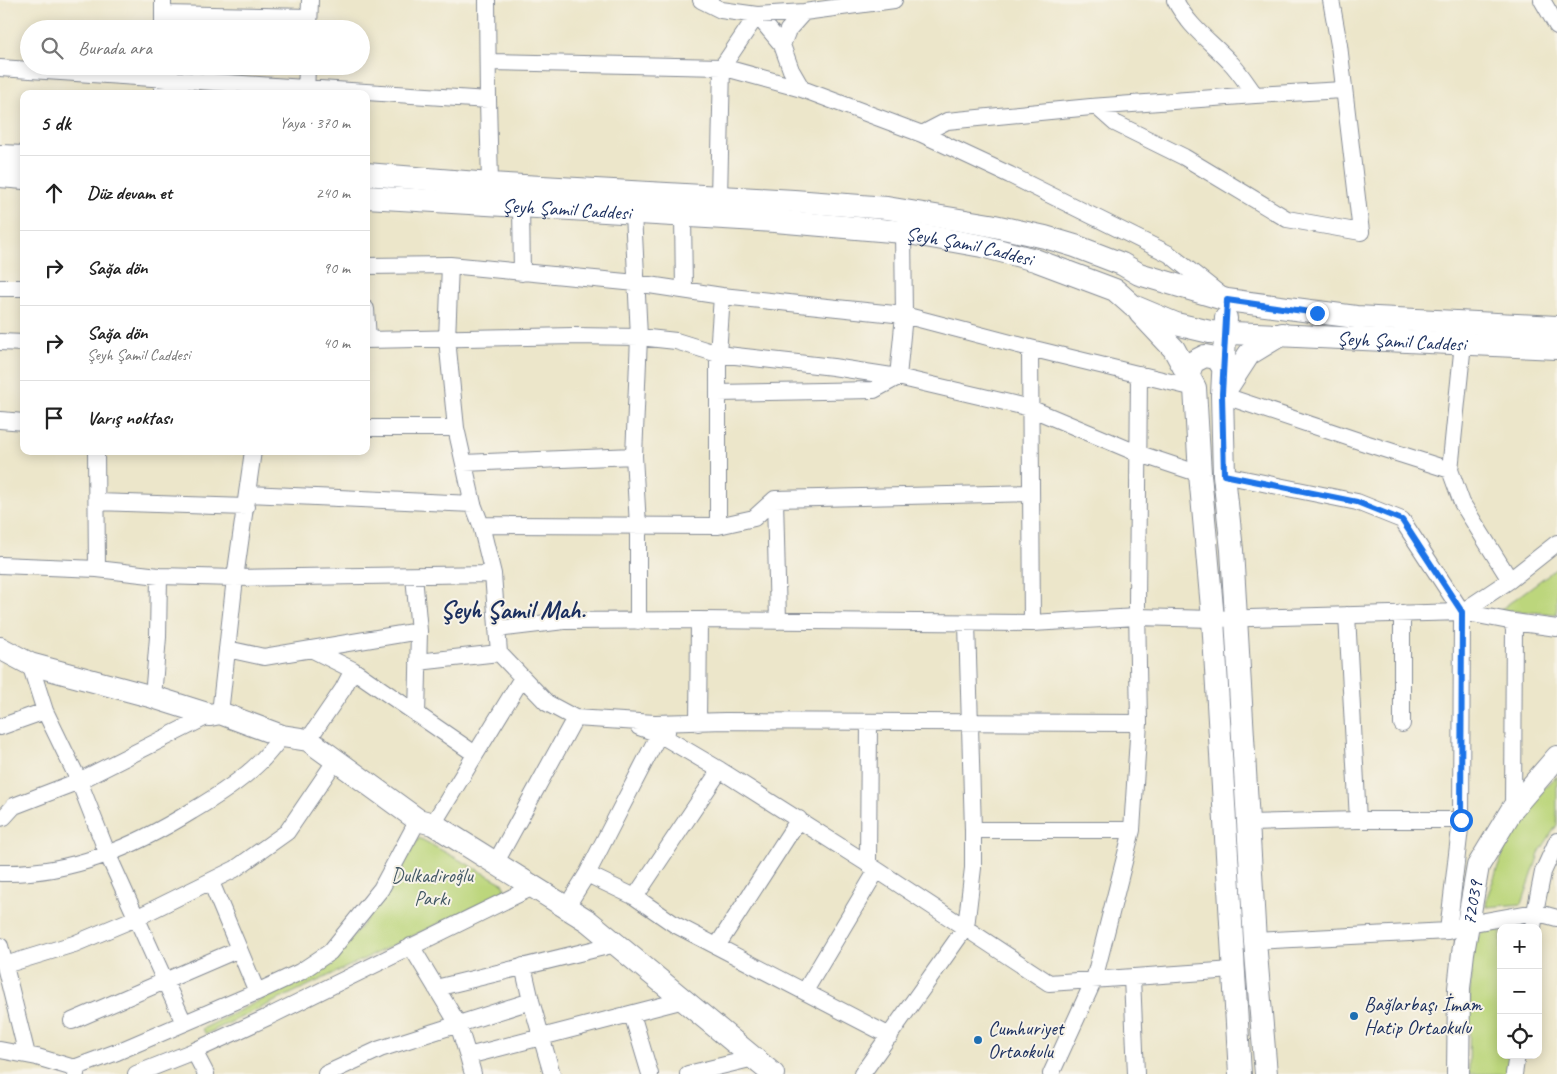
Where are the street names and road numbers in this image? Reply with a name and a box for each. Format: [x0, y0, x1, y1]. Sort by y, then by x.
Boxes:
street label: Şeyh Şamil Caddesi [501, 193, 634, 225]
street label: Şeyh Şamil Caddesi [904, 220, 1038, 272]
street label: Şeyh Şamil Caddesi [1336, 325, 1469, 356]
street label: 72039 [1455, 877, 1488, 927]

